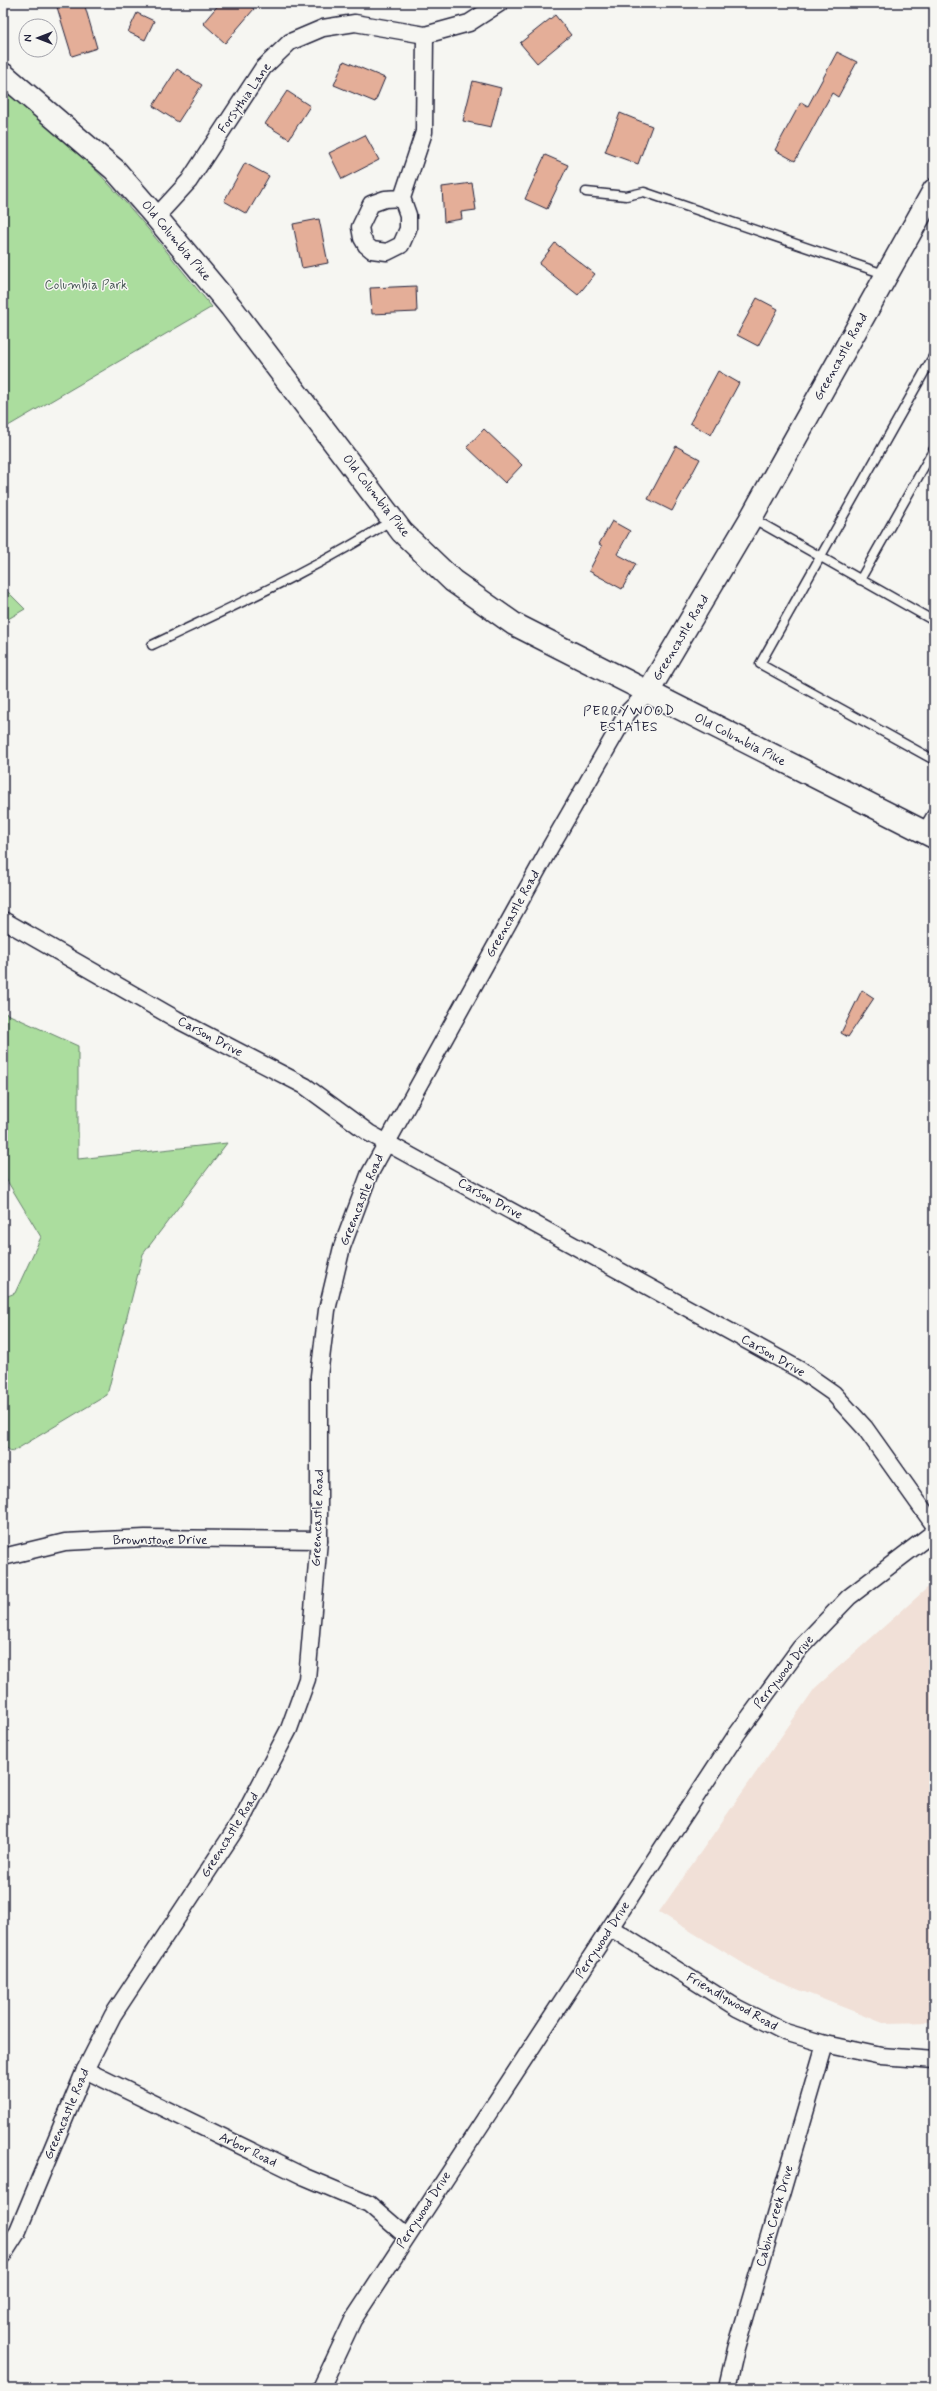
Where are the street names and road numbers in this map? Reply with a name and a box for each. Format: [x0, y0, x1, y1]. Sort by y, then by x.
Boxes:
street label: Forsythia Lane [214, 59, 276, 137]
street label: Old Columbia Pike [137, 197, 215, 285]
street label: Greencastle Road [810, 310, 872, 404]
street label: Old Columbia Pike [338, 451, 414, 541]
street label: Greencastle Road [649, 592, 713, 684]
street label: Old Columbia Pike [691, 710, 789, 770]
street label: Greencastle Road [482, 867, 544, 961]
street label: Carson Drive [174, 1013, 246, 1061]
street label: Greencastle Road [336, 1152, 388, 1248]
street label: Carson Drive [455, 1174, 525, 1224]
street label: Carson Drive [738, 1331, 808, 1381]
street label: Greencastle Road [308, 1469, 328, 1567]
street label: Brownstone Drive [113, 1532, 207, 1549]
street label: Perrywood Drive [750, 1632, 818, 1712]
street label: Greencastle Road [197, 1789, 263, 1881]
street label: Perrywood Drive [572, 1898, 634, 1982]
street label: Friendlywood Road [683, 1969, 781, 2035]
street label: Greencastle Road [40, 2066, 94, 2162]
street label: Arbor Road [216, 2129, 280, 2171]
street label: Cabin Creek Drive [752, 2163, 798, 2269]
street label: Perrywood Drive [393, 2168, 455, 2252]

